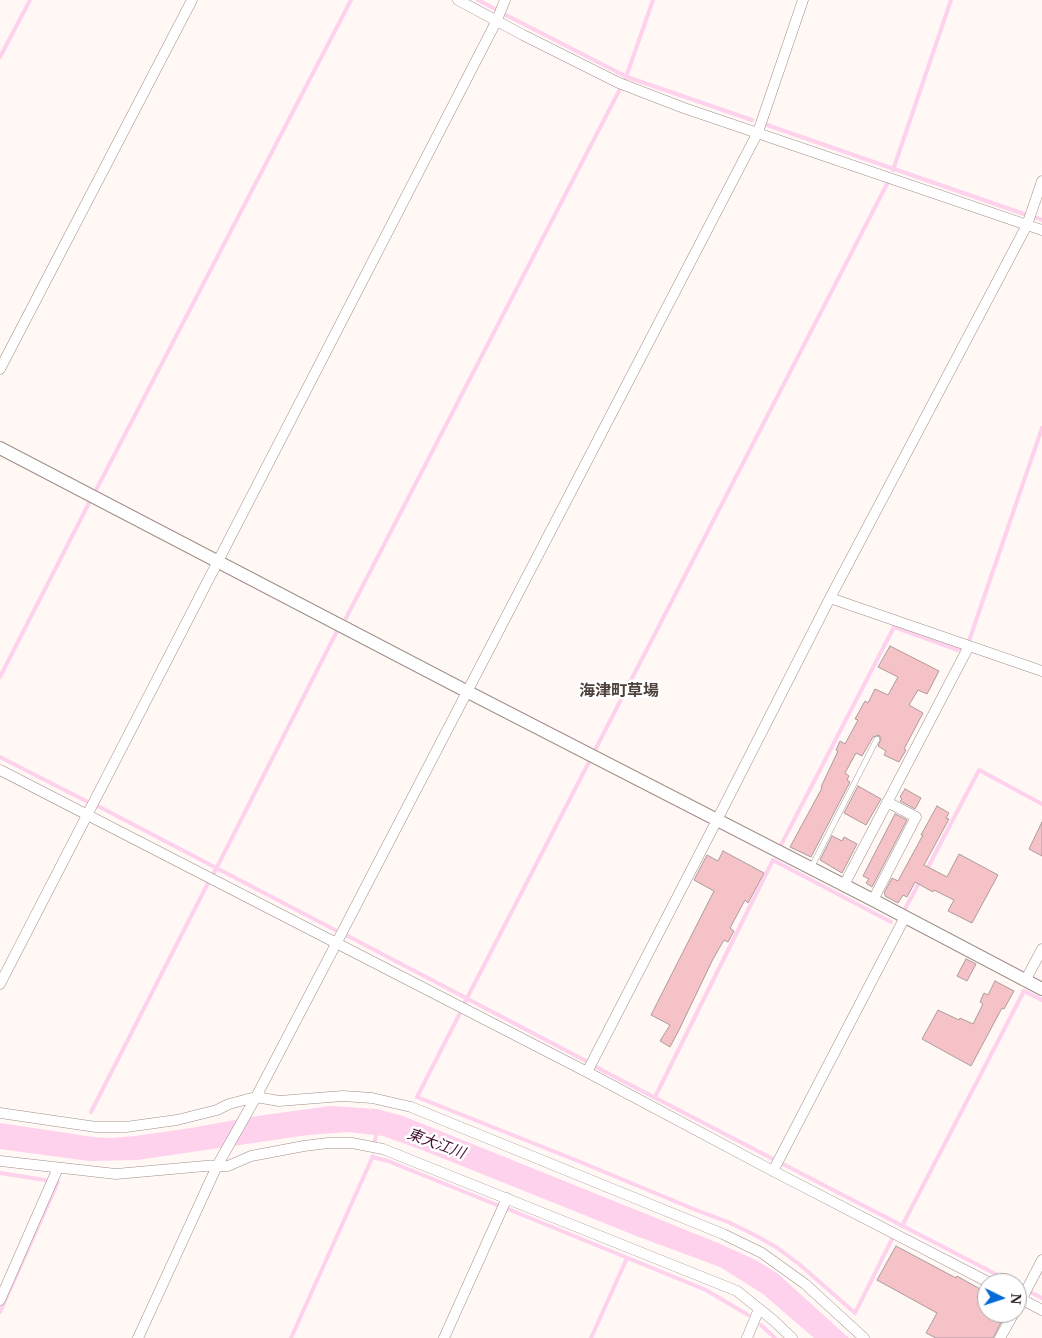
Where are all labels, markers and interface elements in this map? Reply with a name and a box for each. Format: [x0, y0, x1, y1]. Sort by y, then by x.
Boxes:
district label: 海津町草場 [579, 681, 659, 701]
water label: 東大江川 [405, 1125, 467, 1163]
north arrow [977, 1273, 1027, 1323]
text: N [1007, 1293, 1026, 1305]

